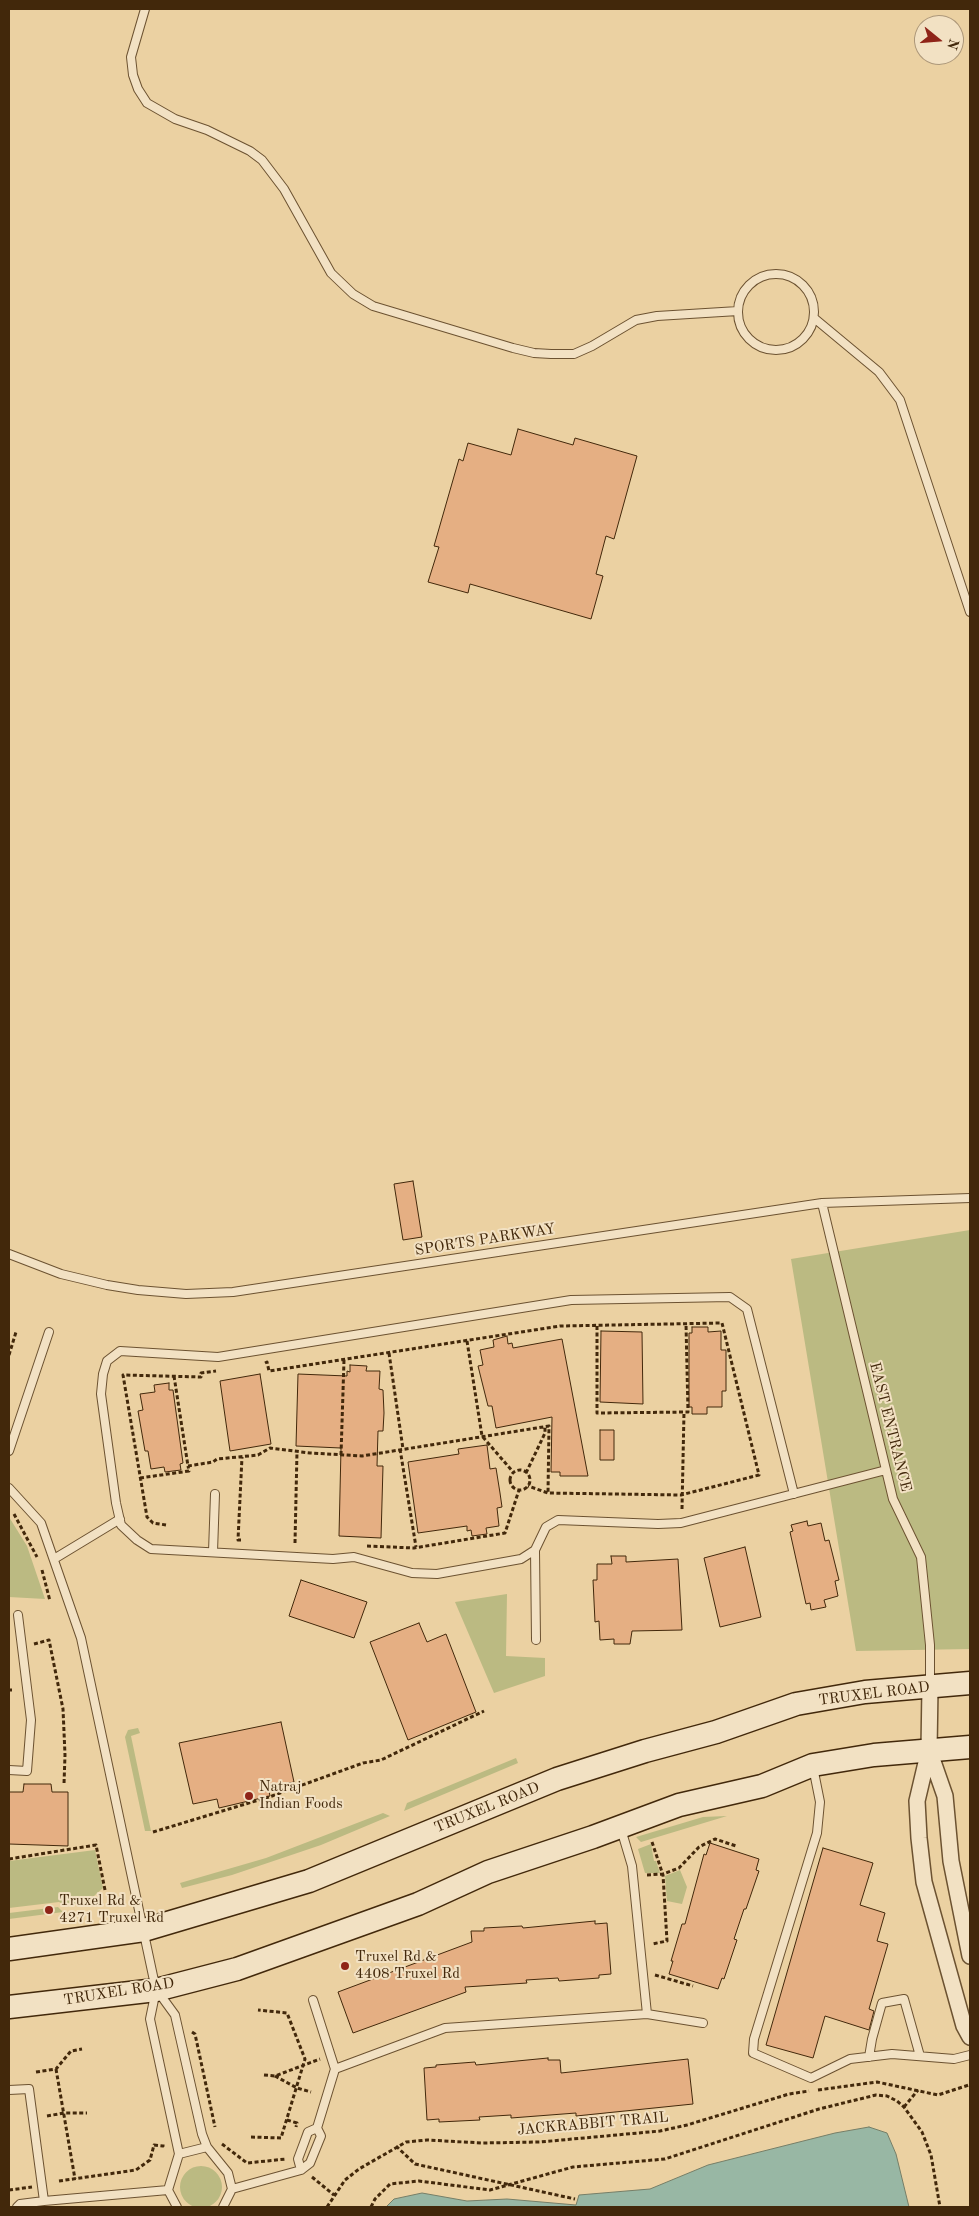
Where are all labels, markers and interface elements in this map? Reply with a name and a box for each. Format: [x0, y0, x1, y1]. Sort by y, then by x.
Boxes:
north arrow [914, 15, 964, 65]
text: N [944, 37, 961, 51]
street label: SPORTS PARKWAY [413, 1220, 557, 1260]
street label: EAST ENTRANCE [865, 1360, 915, 1494]
street label: TRUXEL ROAD [817, 1678, 931, 1710]
place label: Natraj Indian Foods [259, 1778, 343, 1813]
street label: TRUXEL ROAD [432, 1779, 542, 1837]
marker: Natraj Indian Foods [243, 1790, 255, 1802]
place label: Truxel Rd & 4271 Truxel Rd [59, 1892, 164, 1927]
marker: Truxel Rd & 4271 Truxel Rd [43, 1904, 55, 1916]
place label: Truxel Rd & 4408 Truxel Rd [355, 1948, 460, 1983]
marker: Truxel Rd & 4408 Truxel Rd [339, 1960, 351, 1972]
street label: TRUXEL ROAD [62, 1974, 176, 2010]
street label: JACKRABBIT TRAIL [517, 2108, 669, 2140]

